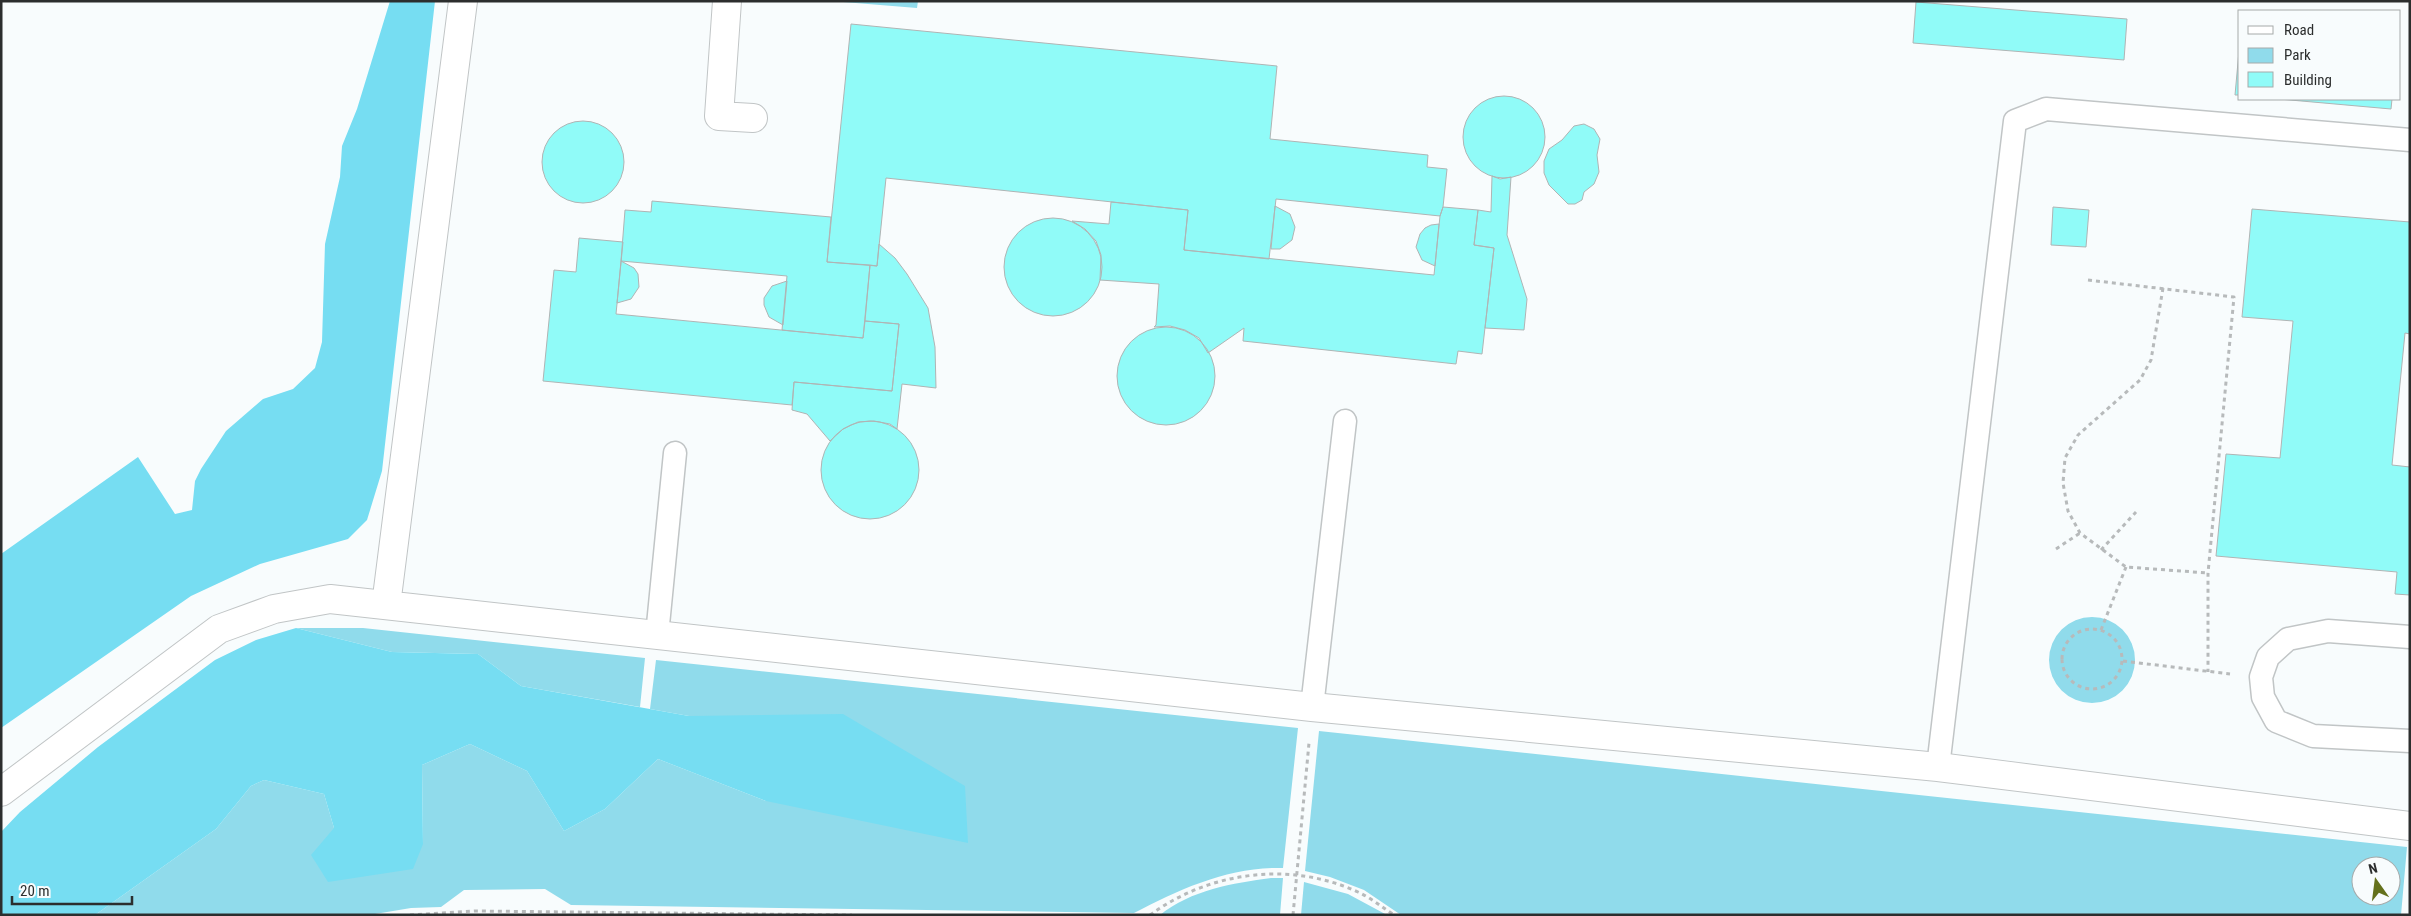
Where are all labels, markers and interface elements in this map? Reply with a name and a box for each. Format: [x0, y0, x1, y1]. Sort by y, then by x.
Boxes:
legend [2238, 10, 2401, 100]
text: Road [2284, 21, 2314, 39]
text: Park [2284, 46, 2311, 64]
text: Building [2284, 71, 2332, 89]
north arrow [2351, 856, 2401, 906]
text: N [2367, 860, 2379, 877]
scale bar [12, 874, 132, 906]
text: 20 m [20, 882, 50, 900]

